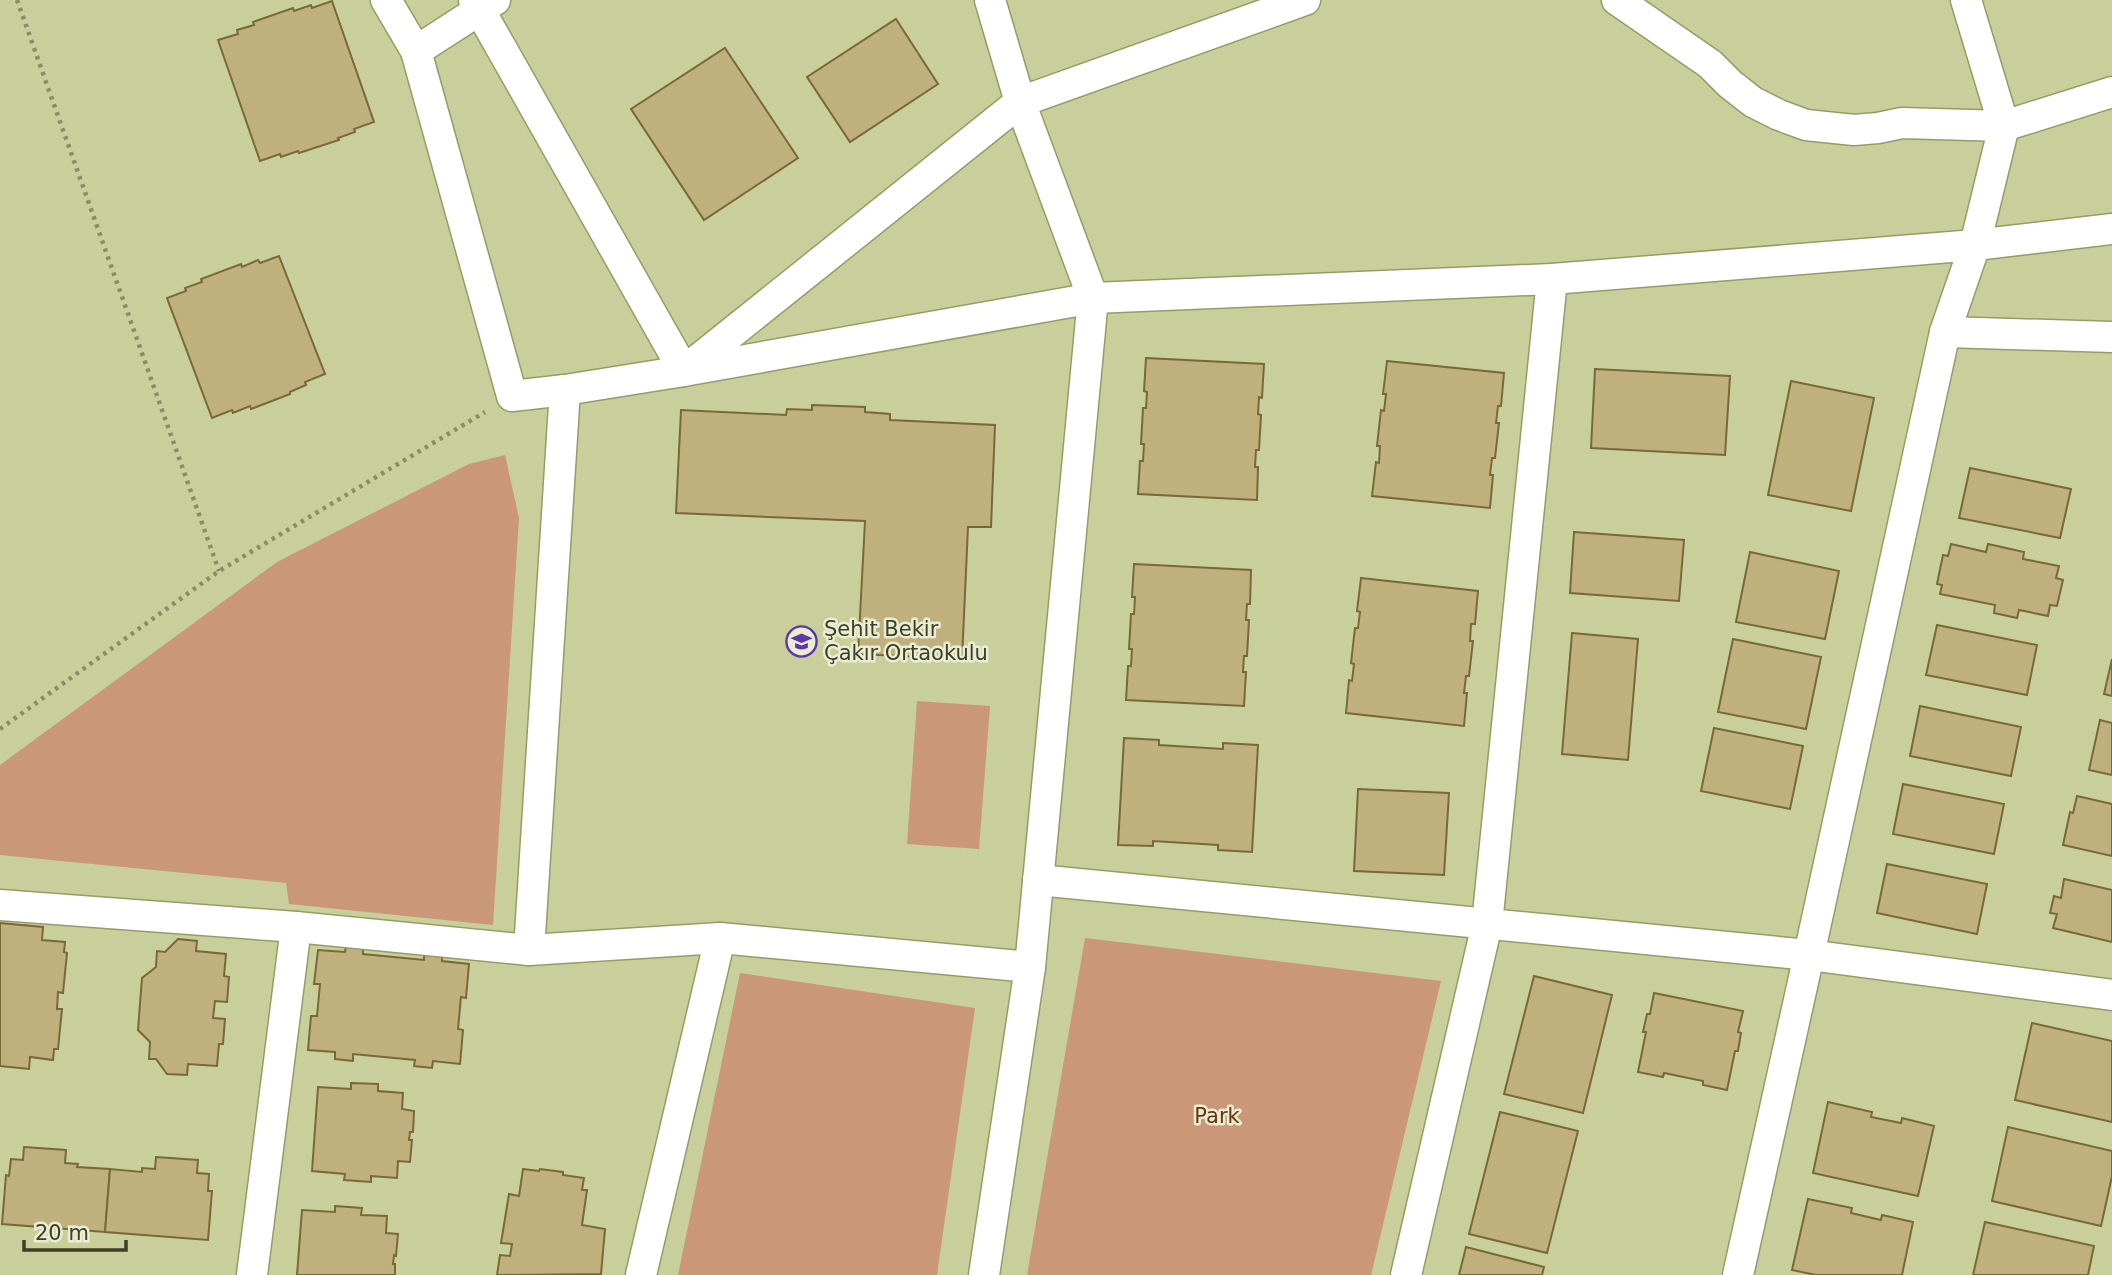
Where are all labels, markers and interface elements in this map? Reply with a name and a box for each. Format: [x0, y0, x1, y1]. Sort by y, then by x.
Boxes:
place label: Şehit Bekir Çakır Ortaokulu [824, 617, 988, 665]
school or university icon: Şehit Bekir Çakır Ortaokulu [784, 624, 818, 658]
park label: Park [1194, 1104, 1241, 1128]
scale bar [24, 1208, 126, 1252]
text: 20 m [35, 1221, 89, 1245]

